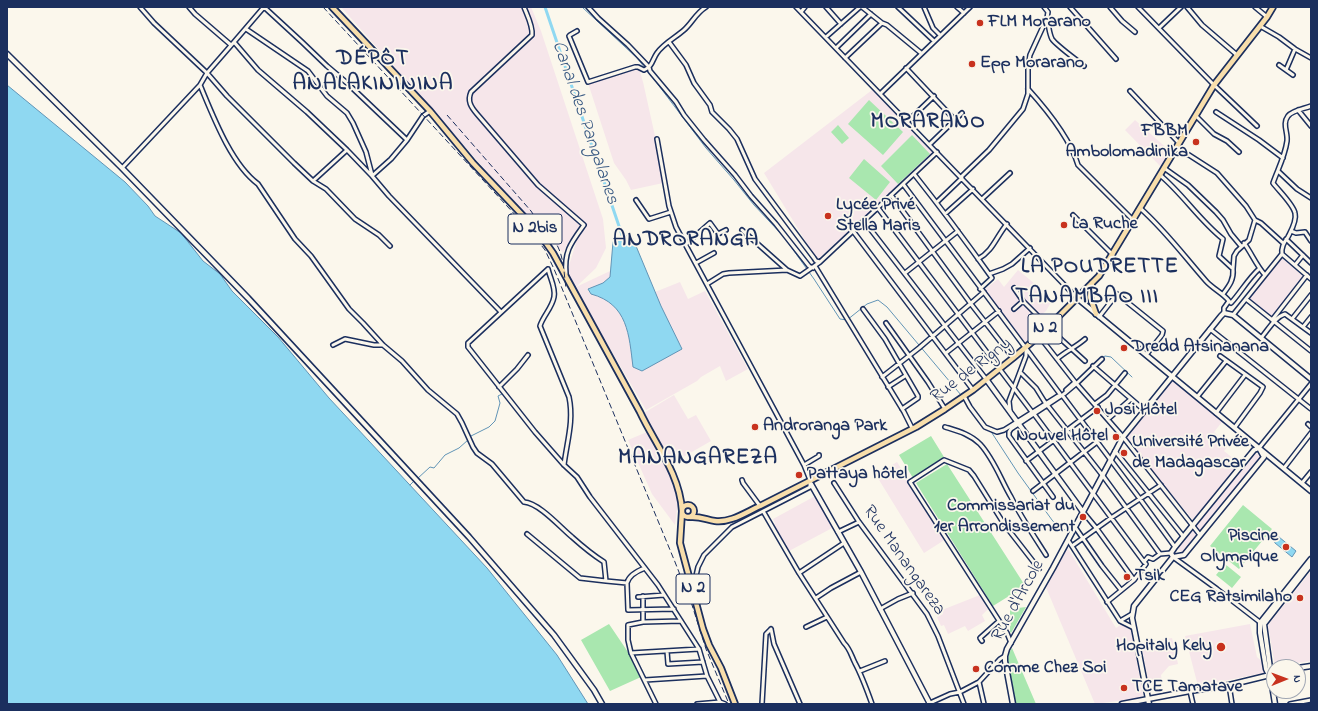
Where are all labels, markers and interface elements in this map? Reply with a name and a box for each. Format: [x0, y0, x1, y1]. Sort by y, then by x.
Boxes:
place label: FLM Morarano [988, 12, 1091, 34]
marker: FLM Morarano [975, 18, 985, 28]
water label: Canal des Pangalanes [545, 38, 623, 208]
district label: DÉPÔT ANALAKINININA [293, 47, 453, 98]
place label: Epp Morarano [980, 53, 1084, 75]
marker: Epp Morarano [967, 59, 977, 69]
district label: MORARANO [870, 110, 986, 136]
place label: FBBM Ambolomadinika [1065, 121, 1188, 164]
marker: FBBM Ambolomadinika [1191, 137, 1201, 147]
place label: Lycée Privé Stella Maris [836, 195, 921, 238]
marker: Lycée Privé Stella Maris [823, 211, 833, 221]
road number: N 2bis [508, 214, 562, 244]
place label: La Ruche [1072, 214, 1138, 236]
marker: La Ruche [1059, 220, 1069, 230]
district label: ANDRORANGA [613, 228, 759, 254]
district label: LA POUDRETTE [1021, 255, 1179, 281]
district label: TANAMBAO III [1015, 285, 1159, 311]
road number: N 2 [1028, 314, 1062, 344]
street label: Rue de Rigny [927, 334, 1017, 408]
place label: Dredd Atsinanana [1132, 337, 1269, 359]
marker: Dredd Atsinanana [1119, 343, 1129, 353]
place label: Josi Hôtel [1105, 400, 1177, 422]
marker: Josi Hôtel [1092, 406, 1102, 416]
place label: Androranga Park [763, 416, 887, 438]
marker: Androranga Park [750, 422, 760, 432]
place label: Nouvel Hôtel [1016, 426, 1108, 448]
marker: Nouvel Hôtel [1111, 432, 1121, 442]
place label: Université Privée de Madagascar [1132, 432, 1249, 474]
district label: MANANGAREZA [618, 446, 778, 472]
marker: Université Privée de Madagascar [1119, 448, 1129, 458]
place label: Pattaya hôtel [807, 464, 907, 486]
marker: Pattaya hôtel [794, 470, 804, 480]
place label: Commissariat du 1er Arrondissement [934, 496, 1075, 538]
street label: Rue Manangareza [857, 502, 949, 620]
marker: Commissariat du 1er Arrondissement [1078, 512, 1088, 522]
place label: Piscine Olympique [1200, 526, 1278, 568]
marker: Piscine Olympique [1281, 542, 1291, 552]
street label: Rue d'Arcole [988, 557, 1050, 645]
place label: Tsik [1135, 566, 1165, 588]
marker: Tsik [1122, 572, 1132, 582]
road number: N 2 [676, 574, 710, 604]
place label: CEG Ratsimilaho [1169, 587, 1292, 609]
marker: CEG Ratsimilaho [1295, 593, 1305, 603]
place label: Hopitaly Kely [1116, 636, 1212, 658]
marker: Hopitaly Kely [1215, 641, 1227, 653]
place label: Comme Chez Soi [984, 658, 1106, 680]
north arrow [1266, 659, 1306, 699]
marker: Comme Chez Soi [971, 664, 981, 674]
text: N [1289, 675, 1305, 683]
place label: TCE Tamatave [1132, 677, 1243, 699]
marker: TCE Tamatave [1119, 683, 1129, 693]

